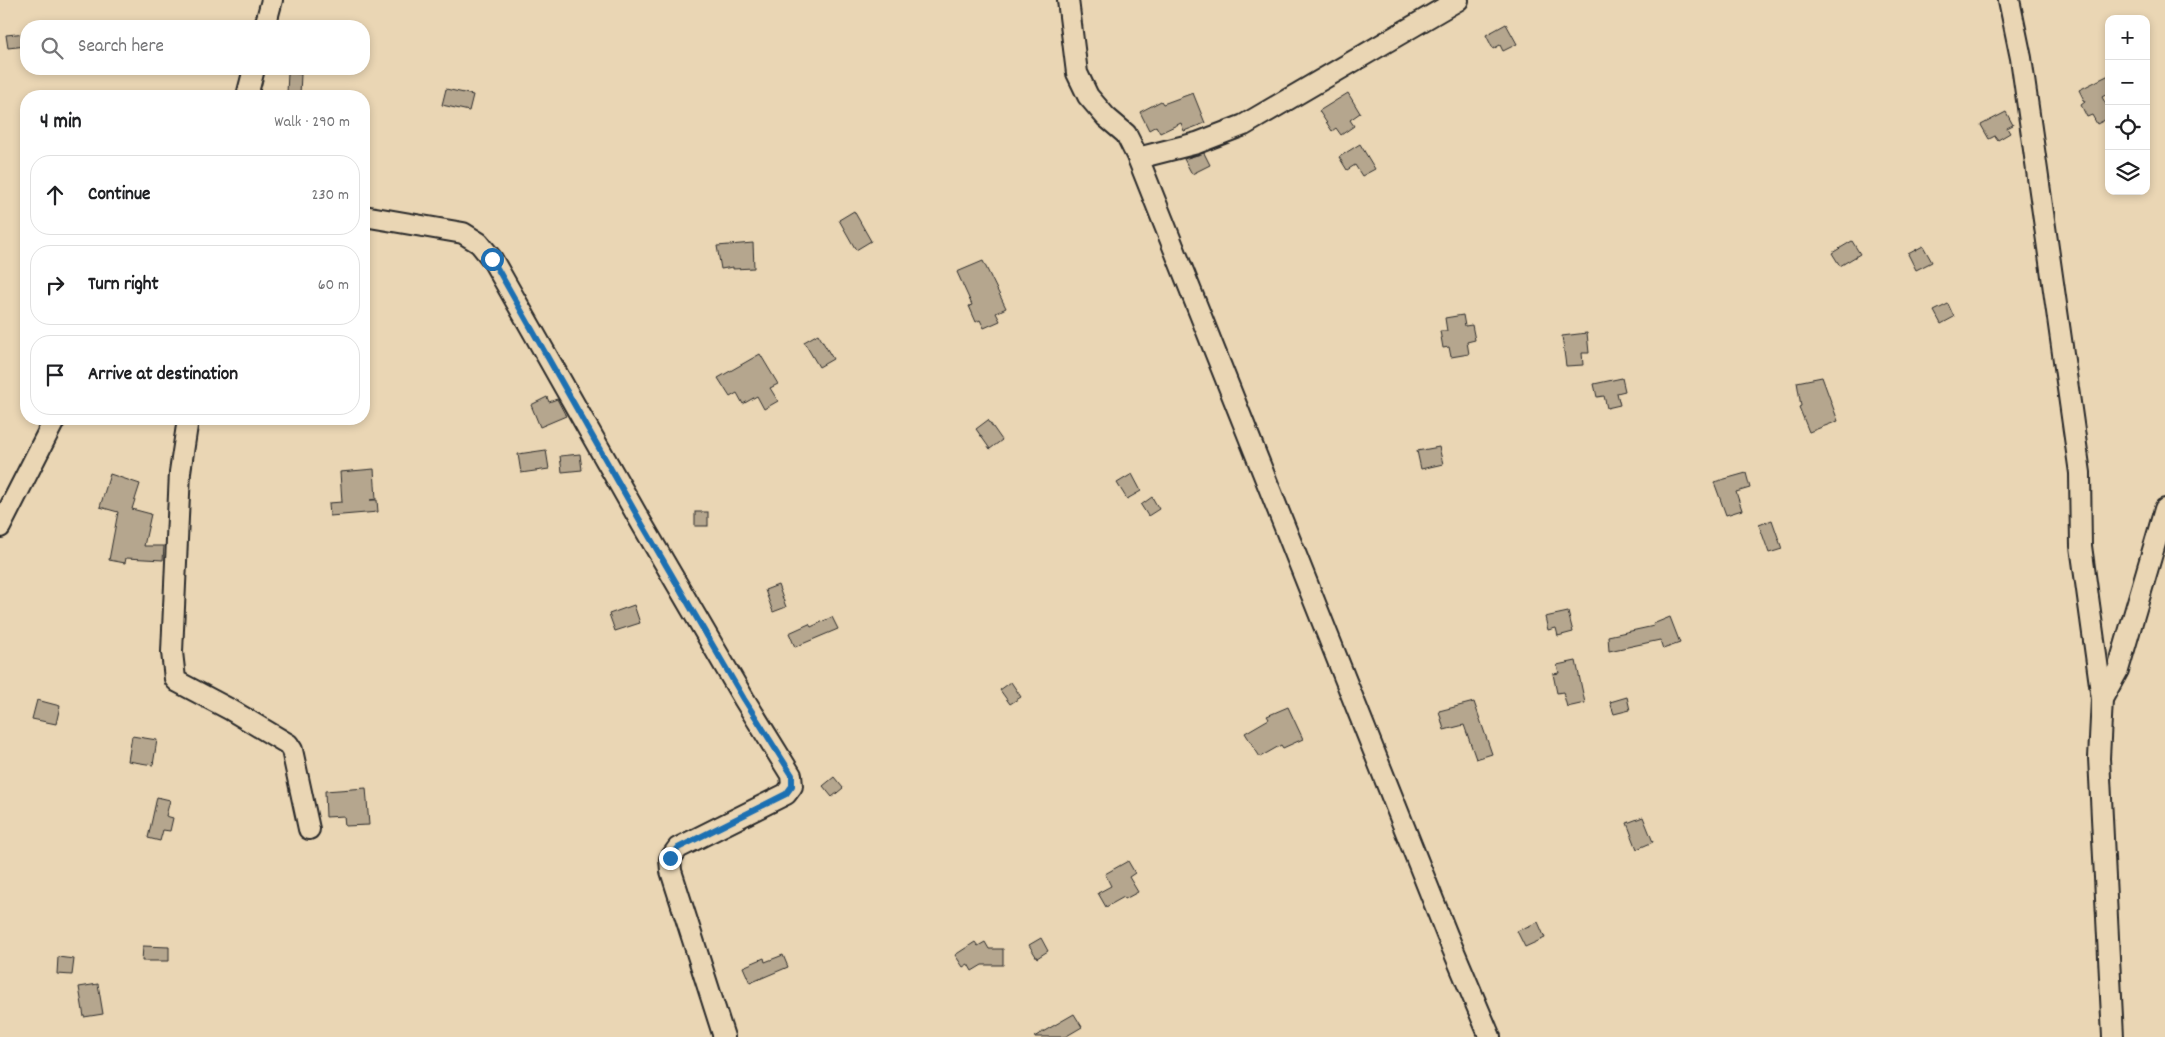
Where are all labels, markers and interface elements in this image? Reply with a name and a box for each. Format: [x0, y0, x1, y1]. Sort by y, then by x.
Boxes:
map controls [2105, 15, 2150, 195]
button: + [2105, 15, 2150, 60]
search box [20, 20, 370, 75]
icon: search [38, 34, 66, 62]
text: Search here [78, 34, 164, 61]
button: − [2105, 60, 2150, 105]
button: locate [2105, 105, 2150, 150]
text: 4 min [40, 108, 82, 138]
text: Walk · 290 m [274, 111, 350, 134]
button: layers [2105, 150, 2150, 195]
icon: ahead [41, 181, 69, 209]
text: Continue [88, 182, 150, 209]
text: 230 m [312, 184, 349, 207]
route start [481, 248, 504, 271]
icon: right [41, 271, 69, 299]
text: Turn right [88, 272, 159, 299]
text: 60 m [318, 274, 349, 297]
icon: arrive [41, 361, 69, 389]
text: Arrive at destination [88, 362, 238, 389]
route end [659, 847, 682, 870]

